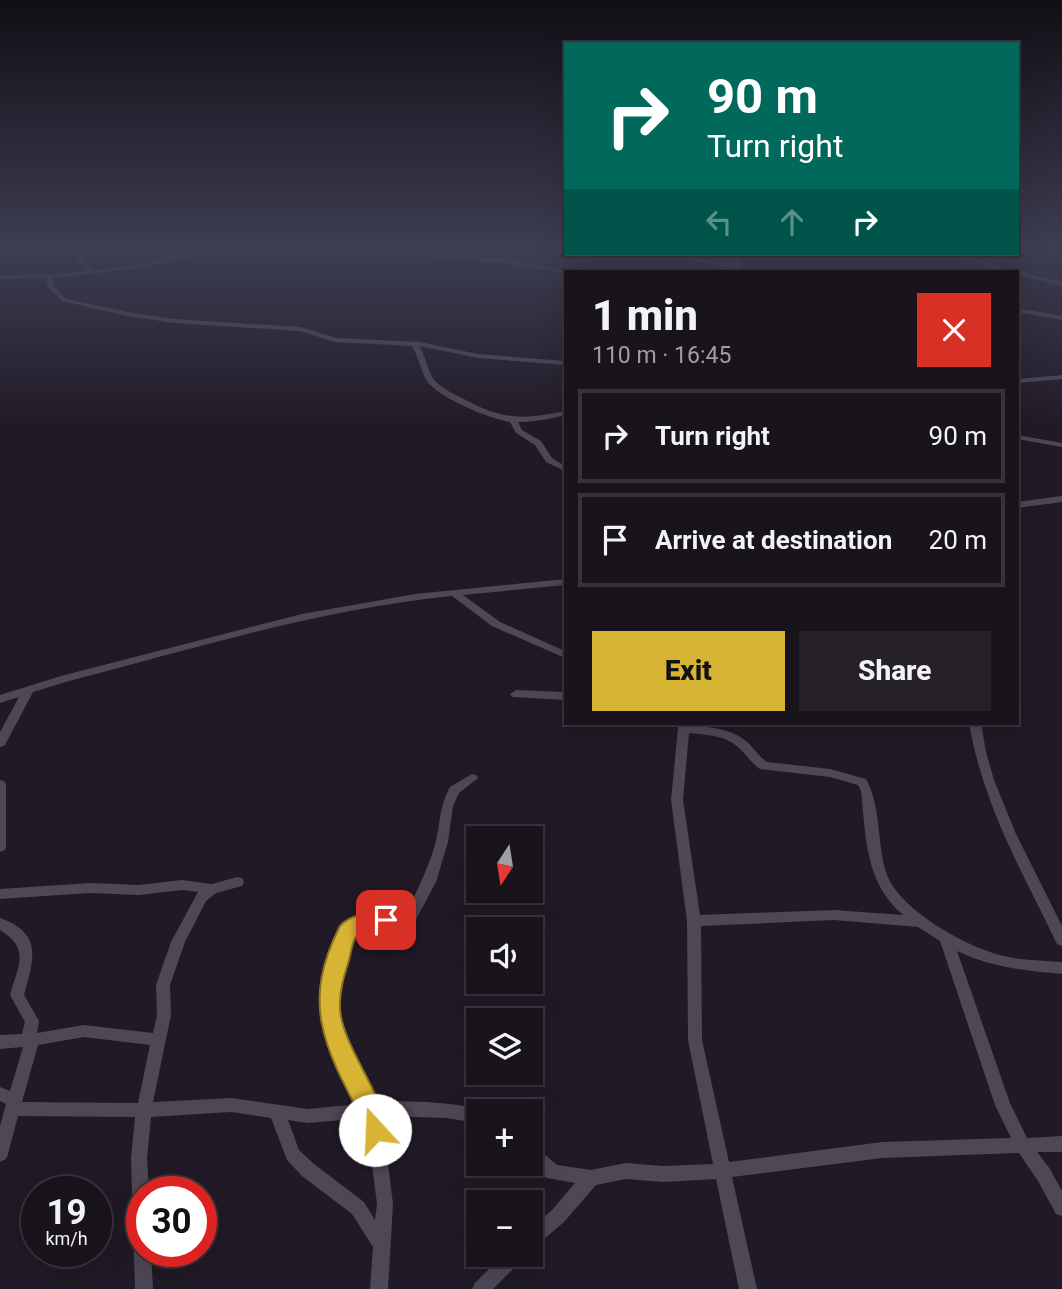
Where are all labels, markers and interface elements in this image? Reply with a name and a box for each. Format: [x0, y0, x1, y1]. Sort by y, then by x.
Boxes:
text: 90 m [707, 68, 818, 125]
icon: right [592, 70, 683, 161]
text: Turn right [707, 127, 843, 165]
icon: left [700, 203, 738, 241]
icon: ahead [773, 203, 811, 241]
icon: right [846, 203, 884, 241]
text: 1 min [592, 291, 698, 340]
button: close [917, 293, 991, 367]
text: 110 m · 16:45 [592, 342, 731, 369]
icon: right [596, 417, 634, 455]
text: Turn right [655, 421, 770, 451]
text: 90 m [929, 421, 987, 451]
icon: arrive [596, 521, 634, 559]
text: Arrive at destination [655, 525, 892, 555]
text: 20 m [929, 525, 987, 555]
button: Exit [592, 631, 785, 711]
button: Share [799, 631, 991, 711]
north arrow [466, 826, 542, 903]
map controls [466, 826, 543, 1267]
pin [356, 890, 416, 950]
icon: arrive [367, 901, 405, 939]
button: sound [466, 917, 543, 994]
button: layers [466, 1008, 543, 1085]
position arrow [338, 1093, 412, 1167]
button: + [466, 1099, 543, 1176]
speed limit sign: 30 [126, 1176, 217, 1267]
button: − [466, 1190, 543, 1267]
text: 19 [46, 1192, 87, 1233]
text: km/h [45, 1228, 88, 1249]

